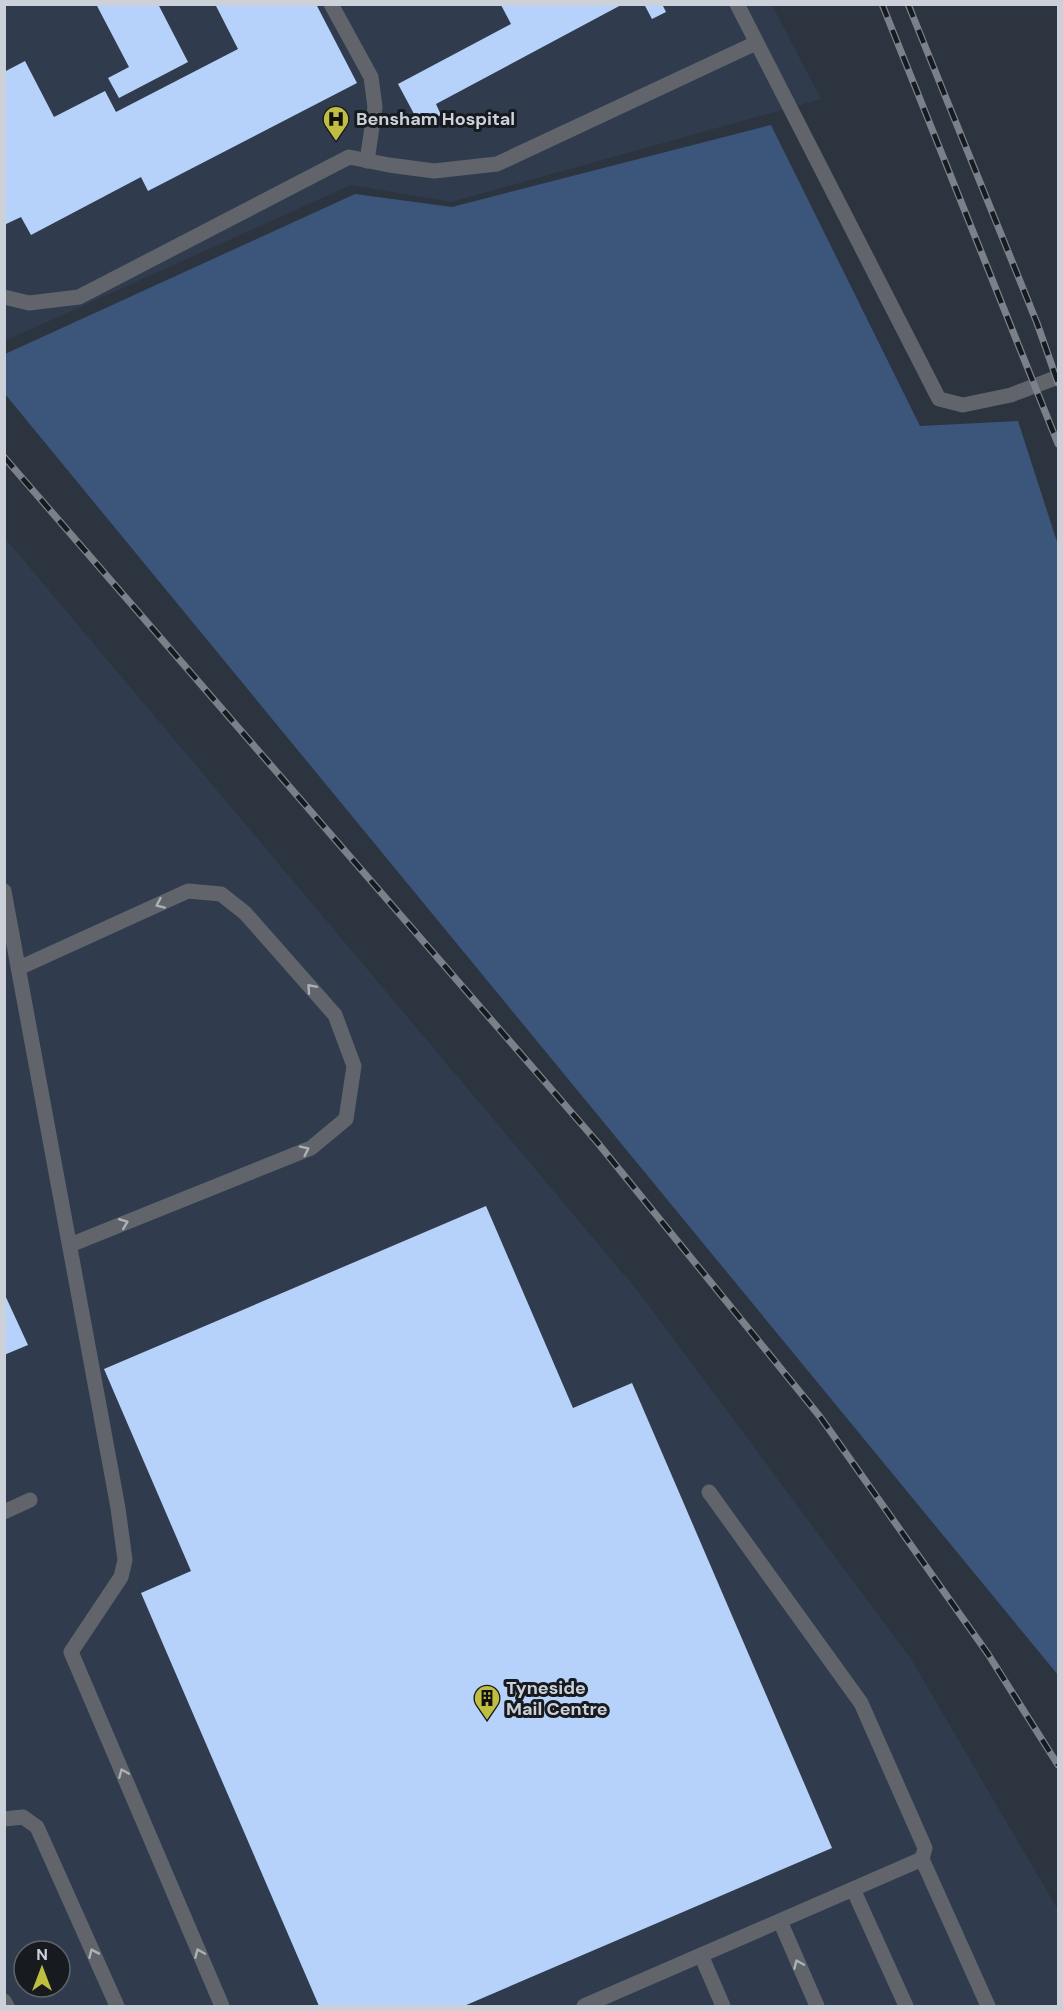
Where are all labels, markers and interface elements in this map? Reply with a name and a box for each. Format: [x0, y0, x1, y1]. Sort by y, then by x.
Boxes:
hospital icon: Bensham Hospital [321, 104, 351, 142]
place label: Bensham Hospital [356, 107, 515, 131]
one-way arrow [155, 897, 166, 909]
one-way arrow [307, 985, 318, 995]
one-way arrow [299, 1146, 309, 1157]
one-way arrow [118, 1218, 129, 1230]
place label: Tyneside Mail Centre [506, 1676, 608, 1721]
building icon: Tyneside Mail Centre [472, 1683, 502, 1721]
one-way arrow [118, 1769, 130, 1780]
north arrow [12, 1939, 72, 1999]
text: N [36, 1944, 48, 1965]
one-way arrow [88, 1948, 100, 1959]
one-way arrow [194, 1948, 206, 1959]
one-way arrow [794, 1959, 806, 1970]

